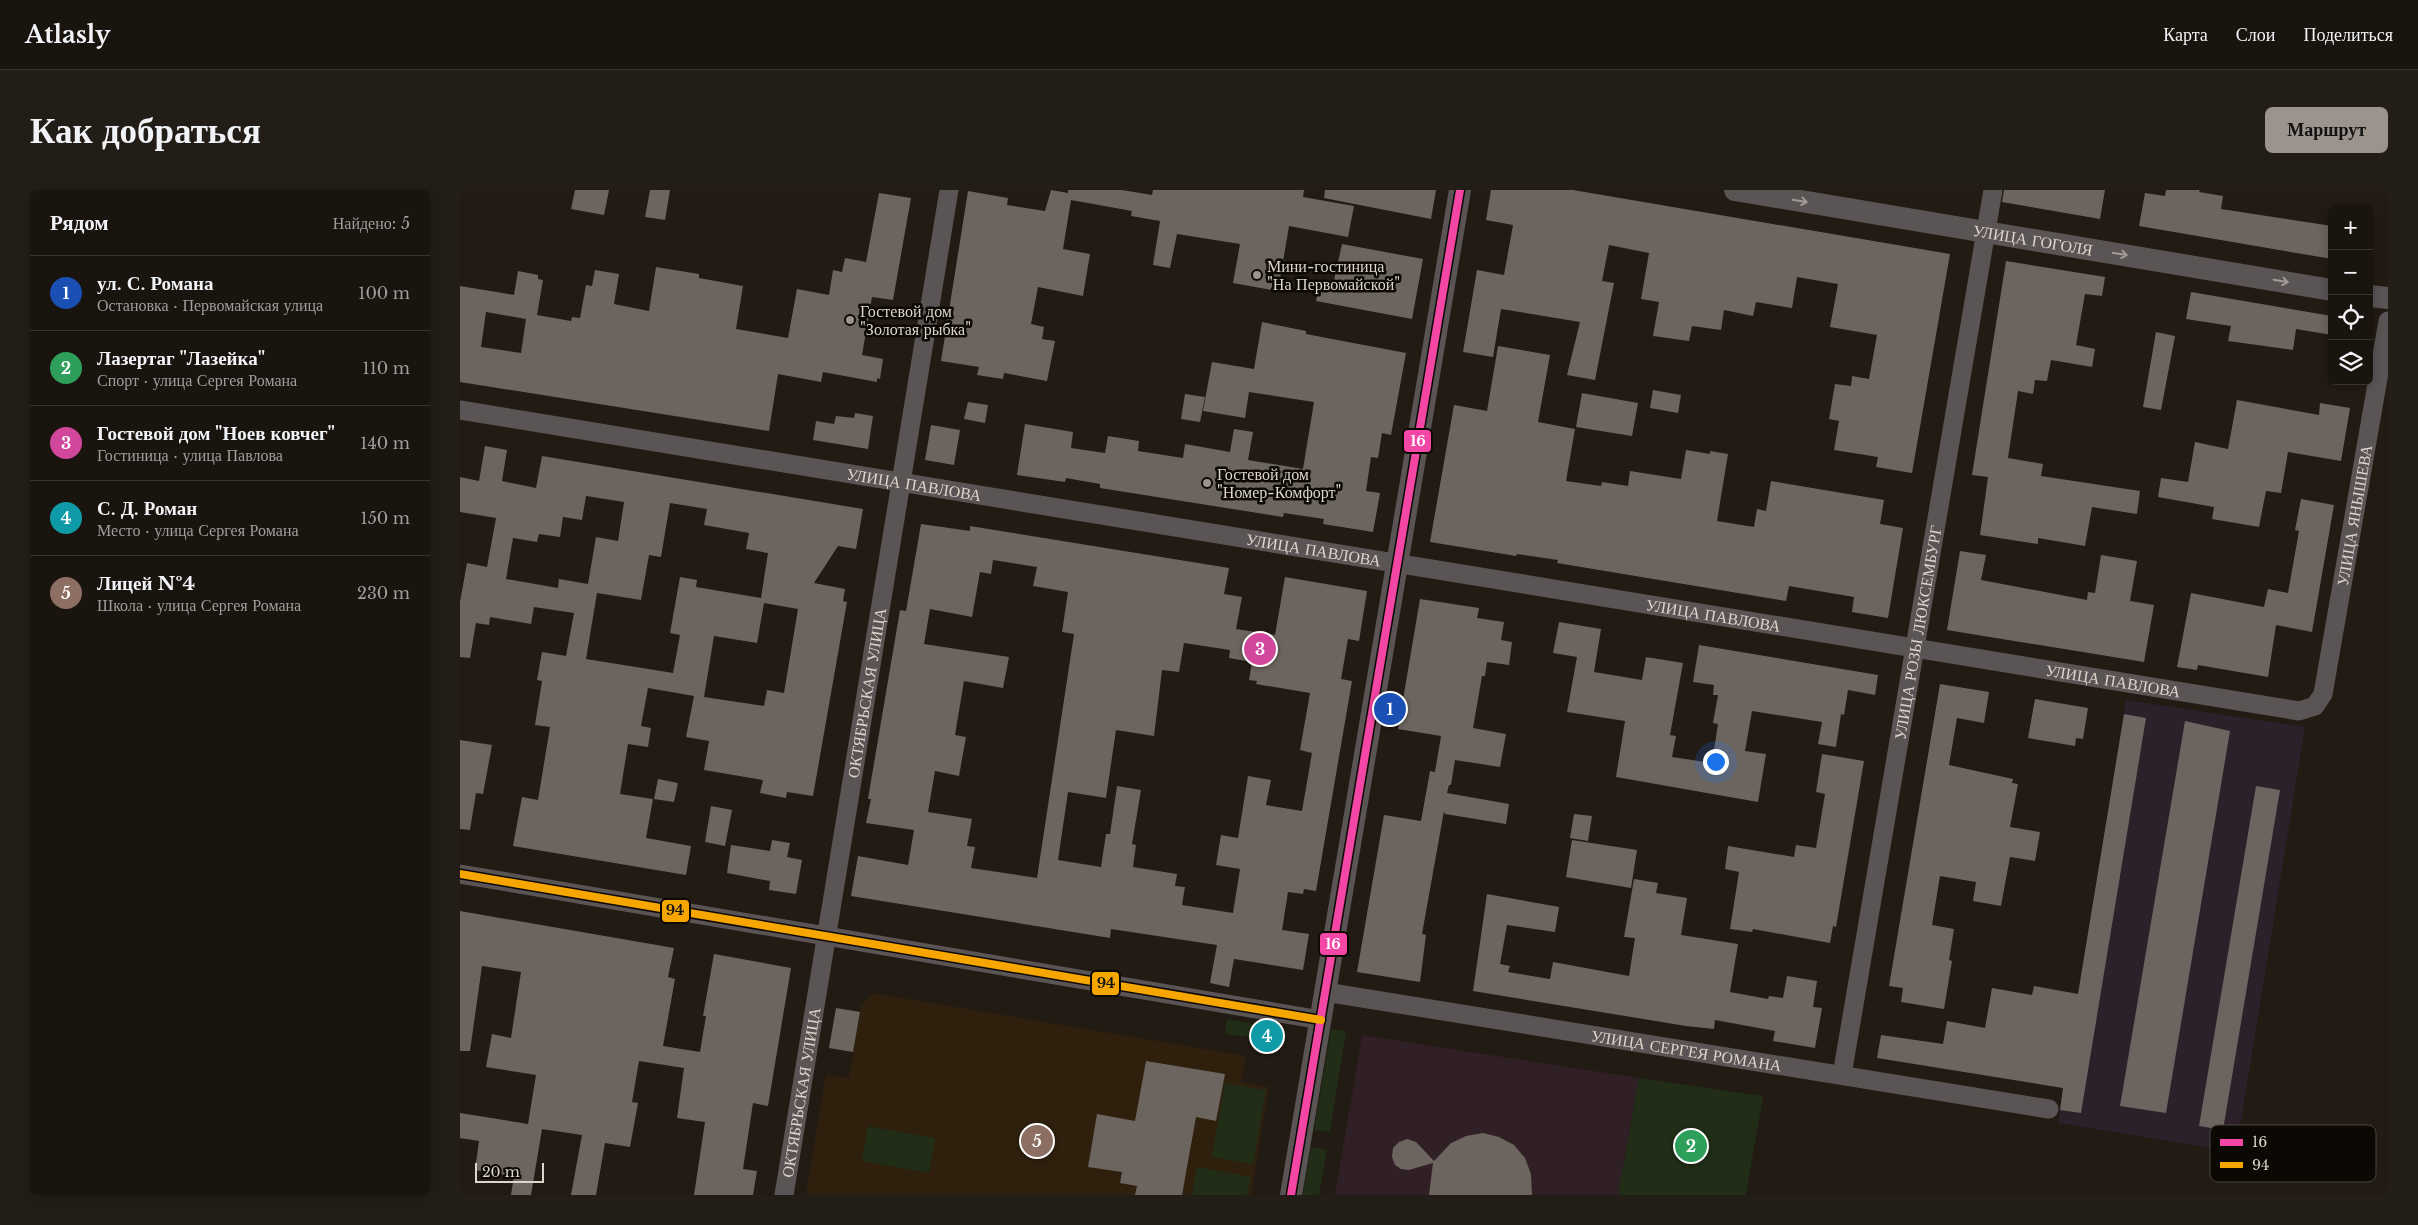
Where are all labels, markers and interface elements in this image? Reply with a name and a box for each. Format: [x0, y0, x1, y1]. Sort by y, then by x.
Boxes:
text: Atlasly [25, 20, 111, 49]
text: Карта [2163, 24, 2208, 46]
text: Слои [2236, 24, 2275, 46]
text: Поделиться [2303, 24, 2393, 46]
button: Маршрут [2265, 107, 2388, 153]
text: Как добраться [30, 109, 261, 152]
one-way arrow [1792, 196, 1808, 206]
map controls [2328, 205, 2373, 385]
button: + [2328, 205, 2373, 250]
text: Рядом [50, 210, 109, 236]
text: Найдено: 5 [333, 213, 410, 233]
street label: УЛИЦА ГОГОЛЯ [1971, 220, 2095, 260]
one-way arrow [2112, 250, 2128, 260]
button: − [2328, 250, 2373, 295]
place label: Мини-гостиница "На Первомайской" [1267, 256, 1400, 294]
marker: Мини-гостиница "На Первомайской" [1251, 269, 1263, 281]
text: ул. С. Романа [97, 272, 213, 295]
one-way arrow [2272, 277, 2288, 287]
text: 1 [63, 283, 69, 303]
text: 100 m [358, 283, 410, 303]
text: Остановка · Первомайская улица [97, 295, 323, 315]
button: locate [2328, 295, 2373, 340]
place label: Гостевой дом "Золотая рыбка" [860, 301, 971, 339]
marker: Гостевой дом "Золотая рыбка" [844, 314, 856, 326]
button: layers [2328, 340, 2373, 385]
text: Лазертаг "Лазейка" [97, 347, 265, 370]
text: 2 [61, 358, 71, 378]
text: 110 m [363, 358, 410, 378]
text: Спорт · улица Сергея Романа [97, 370, 297, 390]
text: Гостевой дом "Ноев ковчег" [97, 422, 335, 445]
line badge: 16 [1403, 429, 1432, 453]
text: 16 [1410, 432, 1426, 450]
text: 3 [61, 433, 71, 453]
text: 140 m [360, 433, 410, 453]
street label: УЛИЦА ЯНЫШЕВА [2332, 443, 2376, 588]
text: Гостиница · улица Павлова [97, 445, 283, 465]
street label: УЛИЦА ПАВЛОВА [845, 463, 983, 505]
place label: Гостевой дом "Номер-Комфорт" [1217, 464, 1341, 502]
marker: Гостевой дом "Номер-Комфорт" [1201, 477, 1213, 489]
text: С. Д. Роман [97, 497, 197, 520]
text: 4 [61, 508, 71, 528]
text: 150 m [361, 508, 410, 528]
text: Место · улица Сергея Романа [97, 520, 299, 540]
street label: УЛИЦА РОЗЫ ЛЮКСЕМБУРГ [1889, 524, 1946, 741]
street label: УЛИЦА ПАВЛОВА [1245, 529, 1383, 571]
text: Лицей №4 [97, 572, 195, 595]
text: 5 [61, 583, 71, 603]
text: 230 m [357, 583, 410, 603]
street label: УЛИЦА ПАВЛОВА [1644, 594, 1783, 636]
text: Школа · улица Сергея Романа [97, 595, 301, 615]
street label: ОКТЯБРЬСКАЯ УЛИЦА [843, 606, 890, 779]
pin: 3 [1244, 630, 1276, 668]
street label: УЛИЦА ПАВЛОВА [2044, 660, 2182, 702]
pin: 1 [1374, 690, 1406, 728]
your location [1703, 749, 1729, 775]
line badge: 94 [661, 899, 690, 923]
text: 94 [666, 901, 684, 919]
line badge: 16 [1319, 932, 1348, 956]
text: 16 [1325, 935, 1341, 953]
line badge: 94 [1091, 971, 1120, 996]
text: 94 [1097, 974, 1115, 992]
street label: ОКТЯБРЬСКАЯ УЛИЦА [777, 1005, 825, 1179]
pin: 4 [1251, 1017, 1283, 1055]
street label: УЛИЦА СЕРГЕЯ РОМАНА [1589, 1025, 1784, 1076]
pin: 5 [1021, 1122, 1053, 1160]
legend [2210, 1125, 2376, 1182]
pin: 2 [1675, 1127, 1707, 1165]
text: 16 [2252, 1133, 2267, 1151]
text: 94 [2252, 1156, 2269, 1174]
scale bar [475, 1160, 544, 1183]
text: 20 m [482, 1163, 520, 1181]

